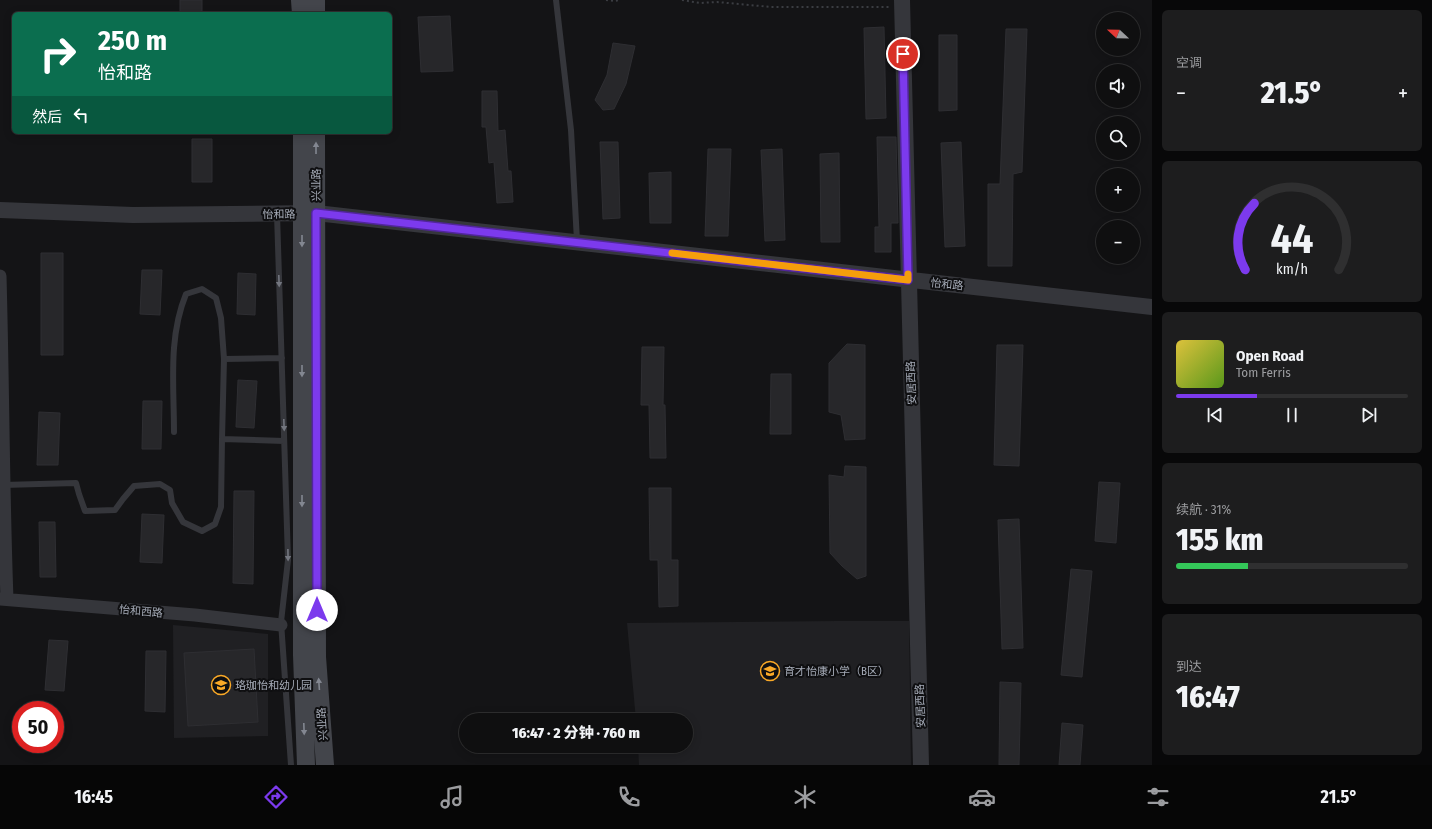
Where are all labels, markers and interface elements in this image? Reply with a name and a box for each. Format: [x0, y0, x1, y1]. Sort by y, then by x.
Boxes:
north arrow [1096, 12, 1140, 56]
map controls [1096, 12, 1140, 264]
text: 250 m [98, 24, 167, 57]
icon: right [32, 28, 84, 80]
pin [886, 37, 920, 71]
icon: arrive [892, 43, 914, 65]
text: 空调 [1176, 55, 1202, 70]
text: 怡和路 [98, 62, 152, 84]
button: sound [1096, 64, 1140, 108]
text: 21.5° [1261, 75, 1323, 111]
text: − [1176, 80, 1186, 107]
text: + [1398, 80, 1408, 107]
icon: left [70, 104, 92, 126]
text: 然后 [32, 108, 62, 126]
button: search [1096, 116, 1140, 160]
one-way arrow [313, 141, 319, 154]
button: + [1096, 168, 1140, 212]
street label: 兴业路 [310, 169, 323, 202]
street label: 怡和路 [262, 208, 296, 221]
text: 44 [1271, 213, 1313, 263]
button: − [1096, 220, 1140, 264]
one-way arrow [299, 235, 305, 248]
text: km/h [1276, 260, 1308, 277]
one-way arrow [276, 275, 283, 287]
street label: 怡和路 [930, 276, 964, 293]
text: Open Road [1236, 347, 1304, 365]
street label: 安居西路 [904, 361, 919, 405]
one-way arrow [299, 365, 305, 378]
text: Tom Ferris [1236, 365, 1291, 380]
icon: previous [1204, 404, 1226, 426]
icon: pause [1281, 404, 1303, 426]
icon: next [1358, 404, 1380, 426]
one-way arrow [281, 419, 287, 432]
one-way arrow [299, 495, 305, 508]
text: 续航 · 31% [1176, 502, 1231, 517]
text: 155 km [1176, 522, 1263, 558]
one-way arrow [285, 549, 291, 562]
position arrow [296, 589, 338, 631]
street label: 怡和西路 [118, 603, 163, 620]
text: 到达 [1176, 659, 1202, 674]
school or university icon: 育才怡康小学（B区） [759, 660, 781, 682]
place label: 育才怡康小学（B区） [784, 665, 889, 678]
school or university icon: 珞珈怡和幼儿园 [210, 674, 232, 696]
one-way arrow [315, 678, 322, 690]
place label: 珞珈怡和幼儿园 [235, 679, 312, 692]
text: 16:47 [1176, 679, 1240, 715]
street label: 安居西路 [913, 684, 928, 728]
speed limit sign: 50 [12, 701, 64, 753]
street label: 兴业路 [315, 707, 330, 741]
one-way arrow [301, 723, 308, 735]
text: 16:47 · 2 分钟 · 760 m [512, 724, 640, 742]
icon: directions [262, 783, 290, 811]
icon: music [438, 783, 466, 811]
icon: phone [615, 783, 643, 811]
icon: climate [791, 783, 819, 811]
icon: car [968, 783, 996, 811]
icon: filters [1144, 783, 1172, 811]
text: 16:45 [74, 786, 113, 808]
text: 21.5° [1321, 786, 1358, 808]

